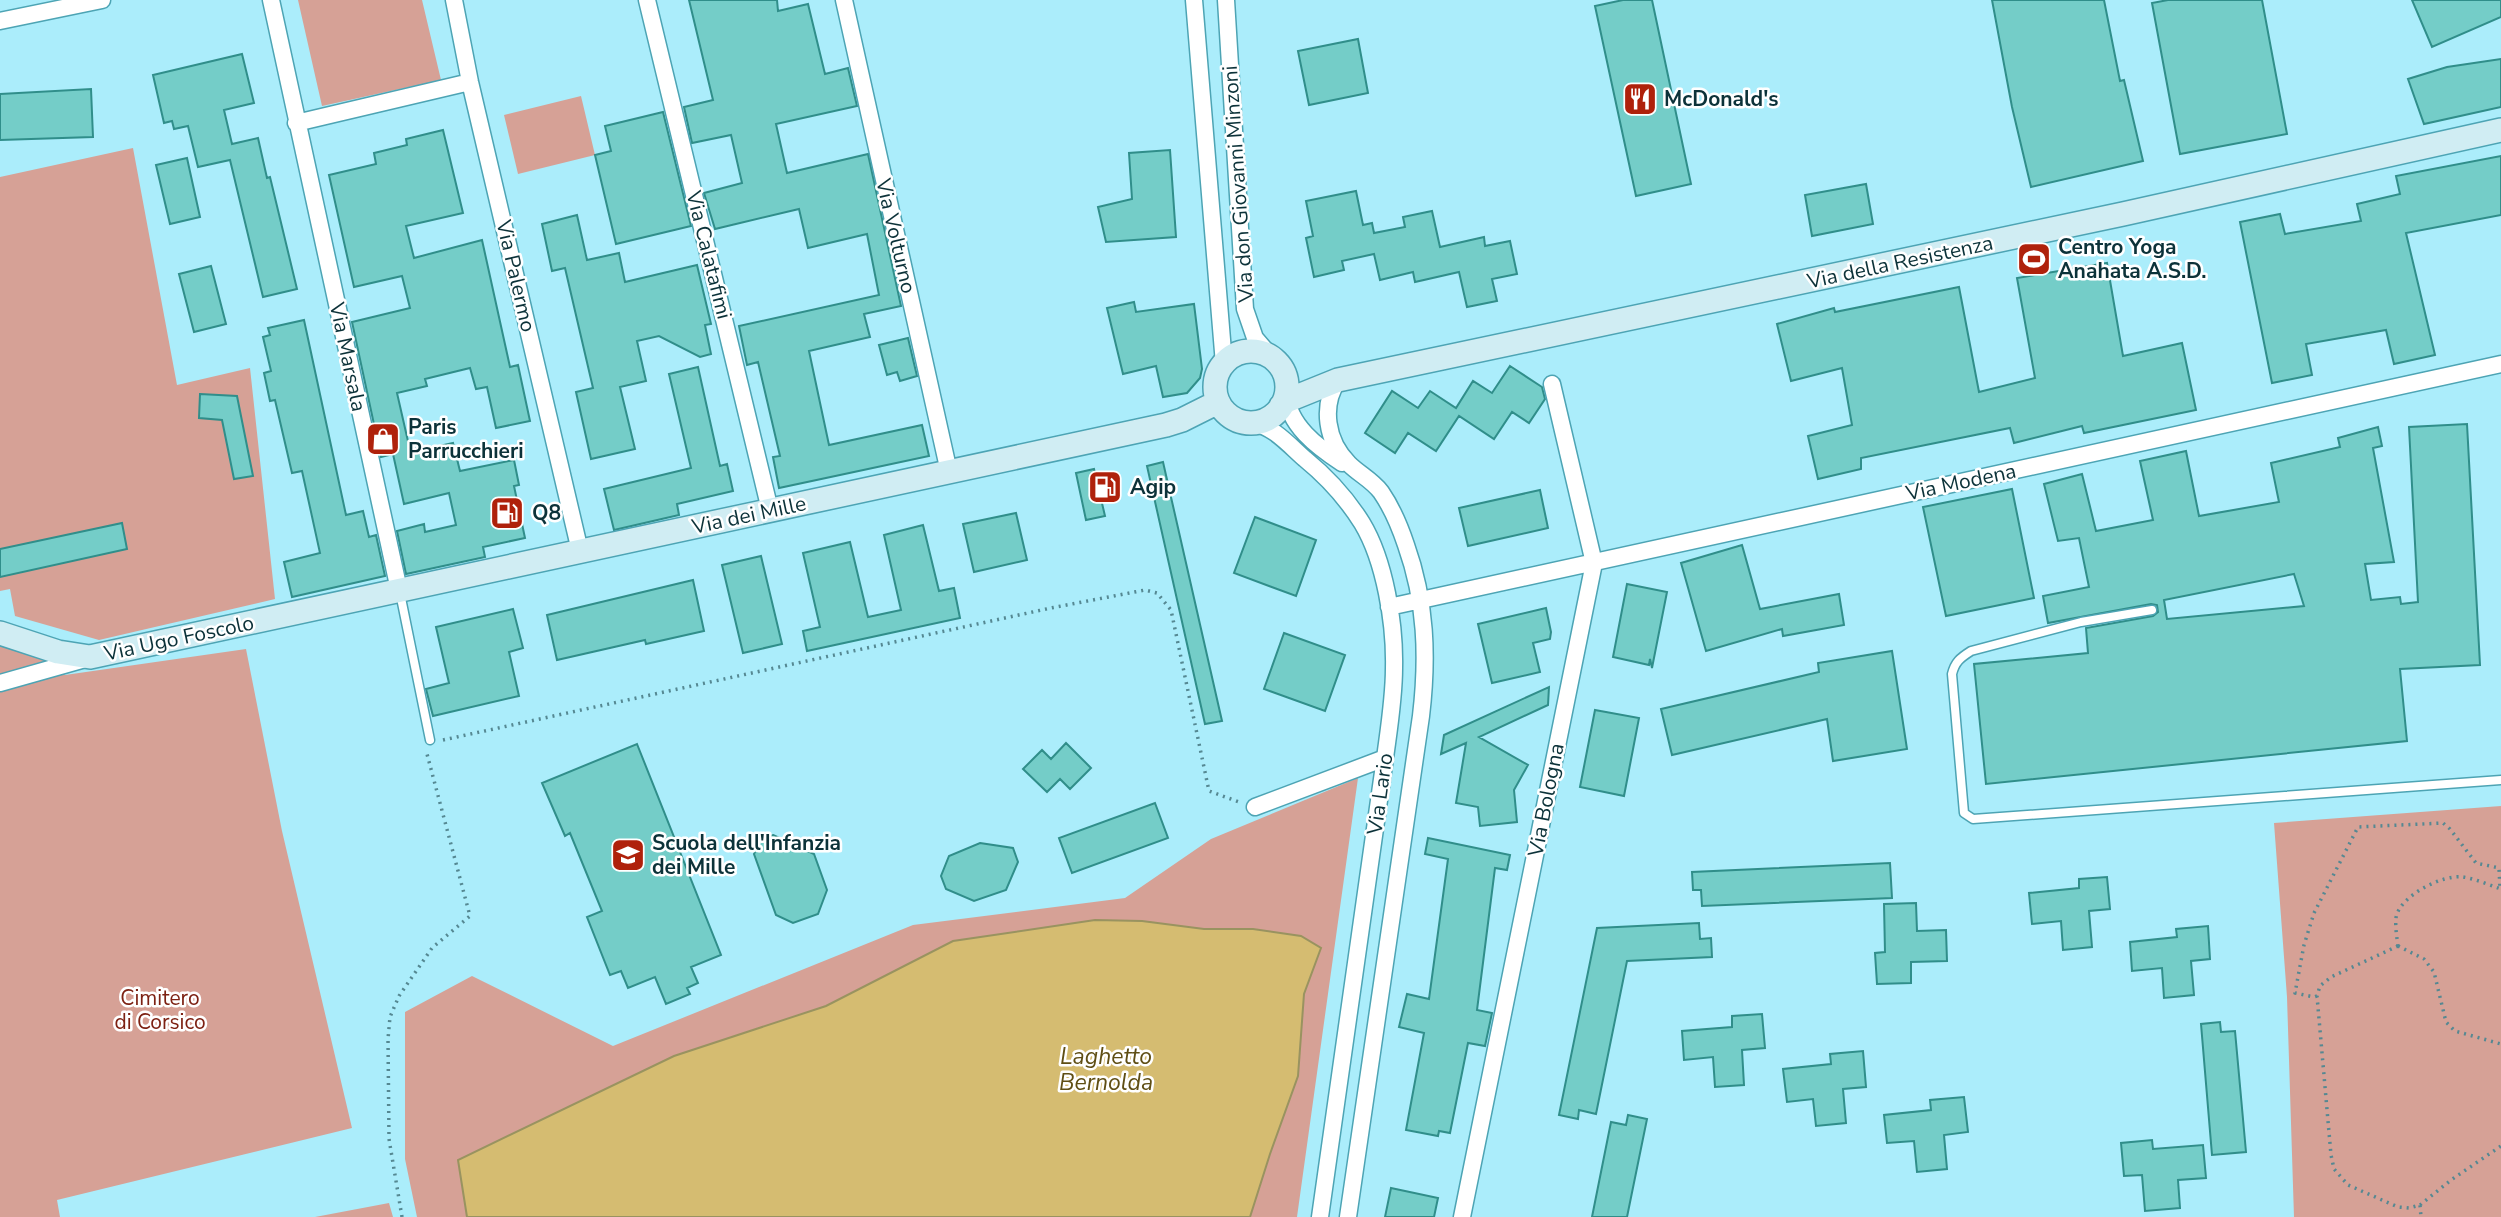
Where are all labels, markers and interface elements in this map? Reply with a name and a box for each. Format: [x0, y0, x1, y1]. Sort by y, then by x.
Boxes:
street label: Via don Giovanni Minzoni [1216, 65, 1260, 304]
restaurant icon: McDonald's [1621, 80, 1659, 118]
place label: McDonald's [1664, 85, 1779, 113]
street label: Via Volturno [869, 175, 923, 296]
street label: Via Calatafimi [679, 187, 738, 322]
street label: Via Palermo [489, 216, 542, 335]
street label: Via della Resistenza [1804, 229, 1995, 296]
place label: Centro Yoga Anahata A.S.D. [2058, 233, 2207, 285]
sports icon: Centro Yoga Anahata A.S.D. [2015, 240, 2053, 278]
street label: Via Marsala [323, 299, 373, 414]
place label: Paris Parrucchieri [408, 413, 524, 465]
shop icon: Paris Parrucchieri [364, 420, 402, 458]
street label: Via Modena [1902, 457, 2019, 508]
fuel station icon: Agip [1086, 468, 1124, 506]
place label: Agip [1130, 473, 1176, 501]
street label: Via dei Mille [688, 489, 809, 541]
fuel station icon: Q8 [488, 494, 526, 532]
place label: Q8 [532, 499, 561, 527]
street label: Via Ugo Foscolo [101, 608, 256, 668]
street label: Via Bologna [1521, 741, 1571, 860]
street label: Via Lario [1360, 751, 1400, 838]
place label: Scuola dell'Infanzia dei Mille [652, 829, 841, 881]
school or university icon: Scuola dell'Infanzia dei Mille [609, 836, 647, 874]
park label: Cimitero di Corsico [114, 984, 206, 1036]
water label: Laghetto Bernolda [1059, 1041, 1153, 1098]

